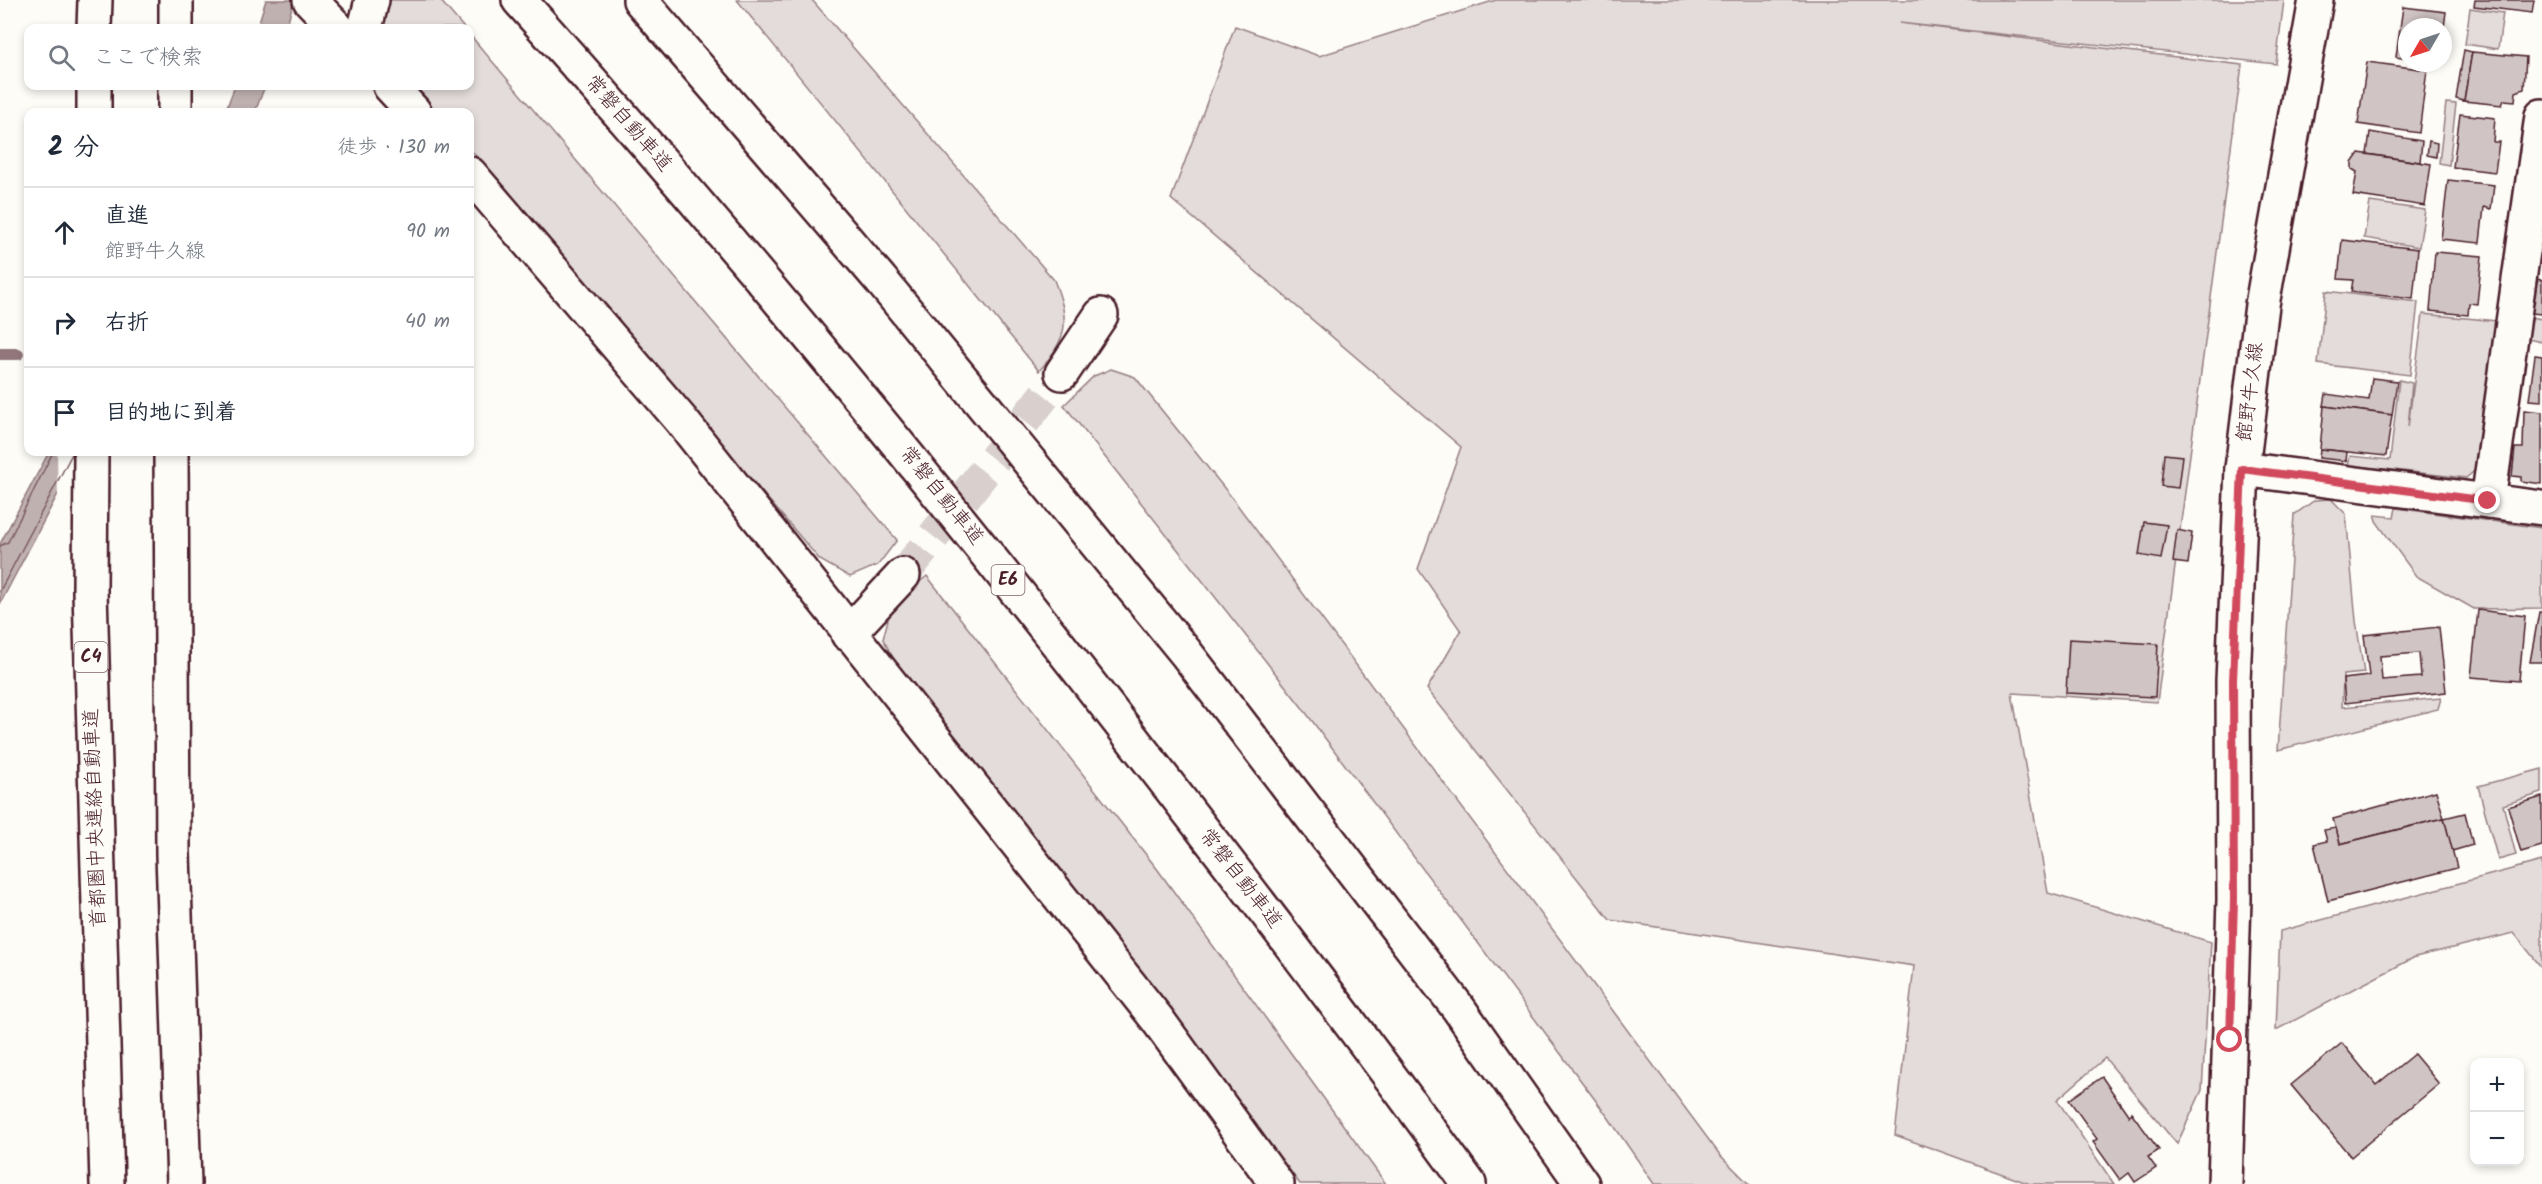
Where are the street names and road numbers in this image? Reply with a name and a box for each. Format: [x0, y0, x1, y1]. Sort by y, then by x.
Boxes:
street label: 常磐自動車道 [577, 68, 679, 180]
street label: 館野牛久線 [2229, 340, 2273, 444]
street label: 常磐自動車道 [891, 439, 991, 553]
road number: E6 [992, 565, 1024, 595]
road number: C4 [74, 642, 107, 672]
street label: 首都圏中央連絡自動車道 [76, 708, 116, 928]
street label: 常磐自動車道 [1190, 822, 1290, 936]

